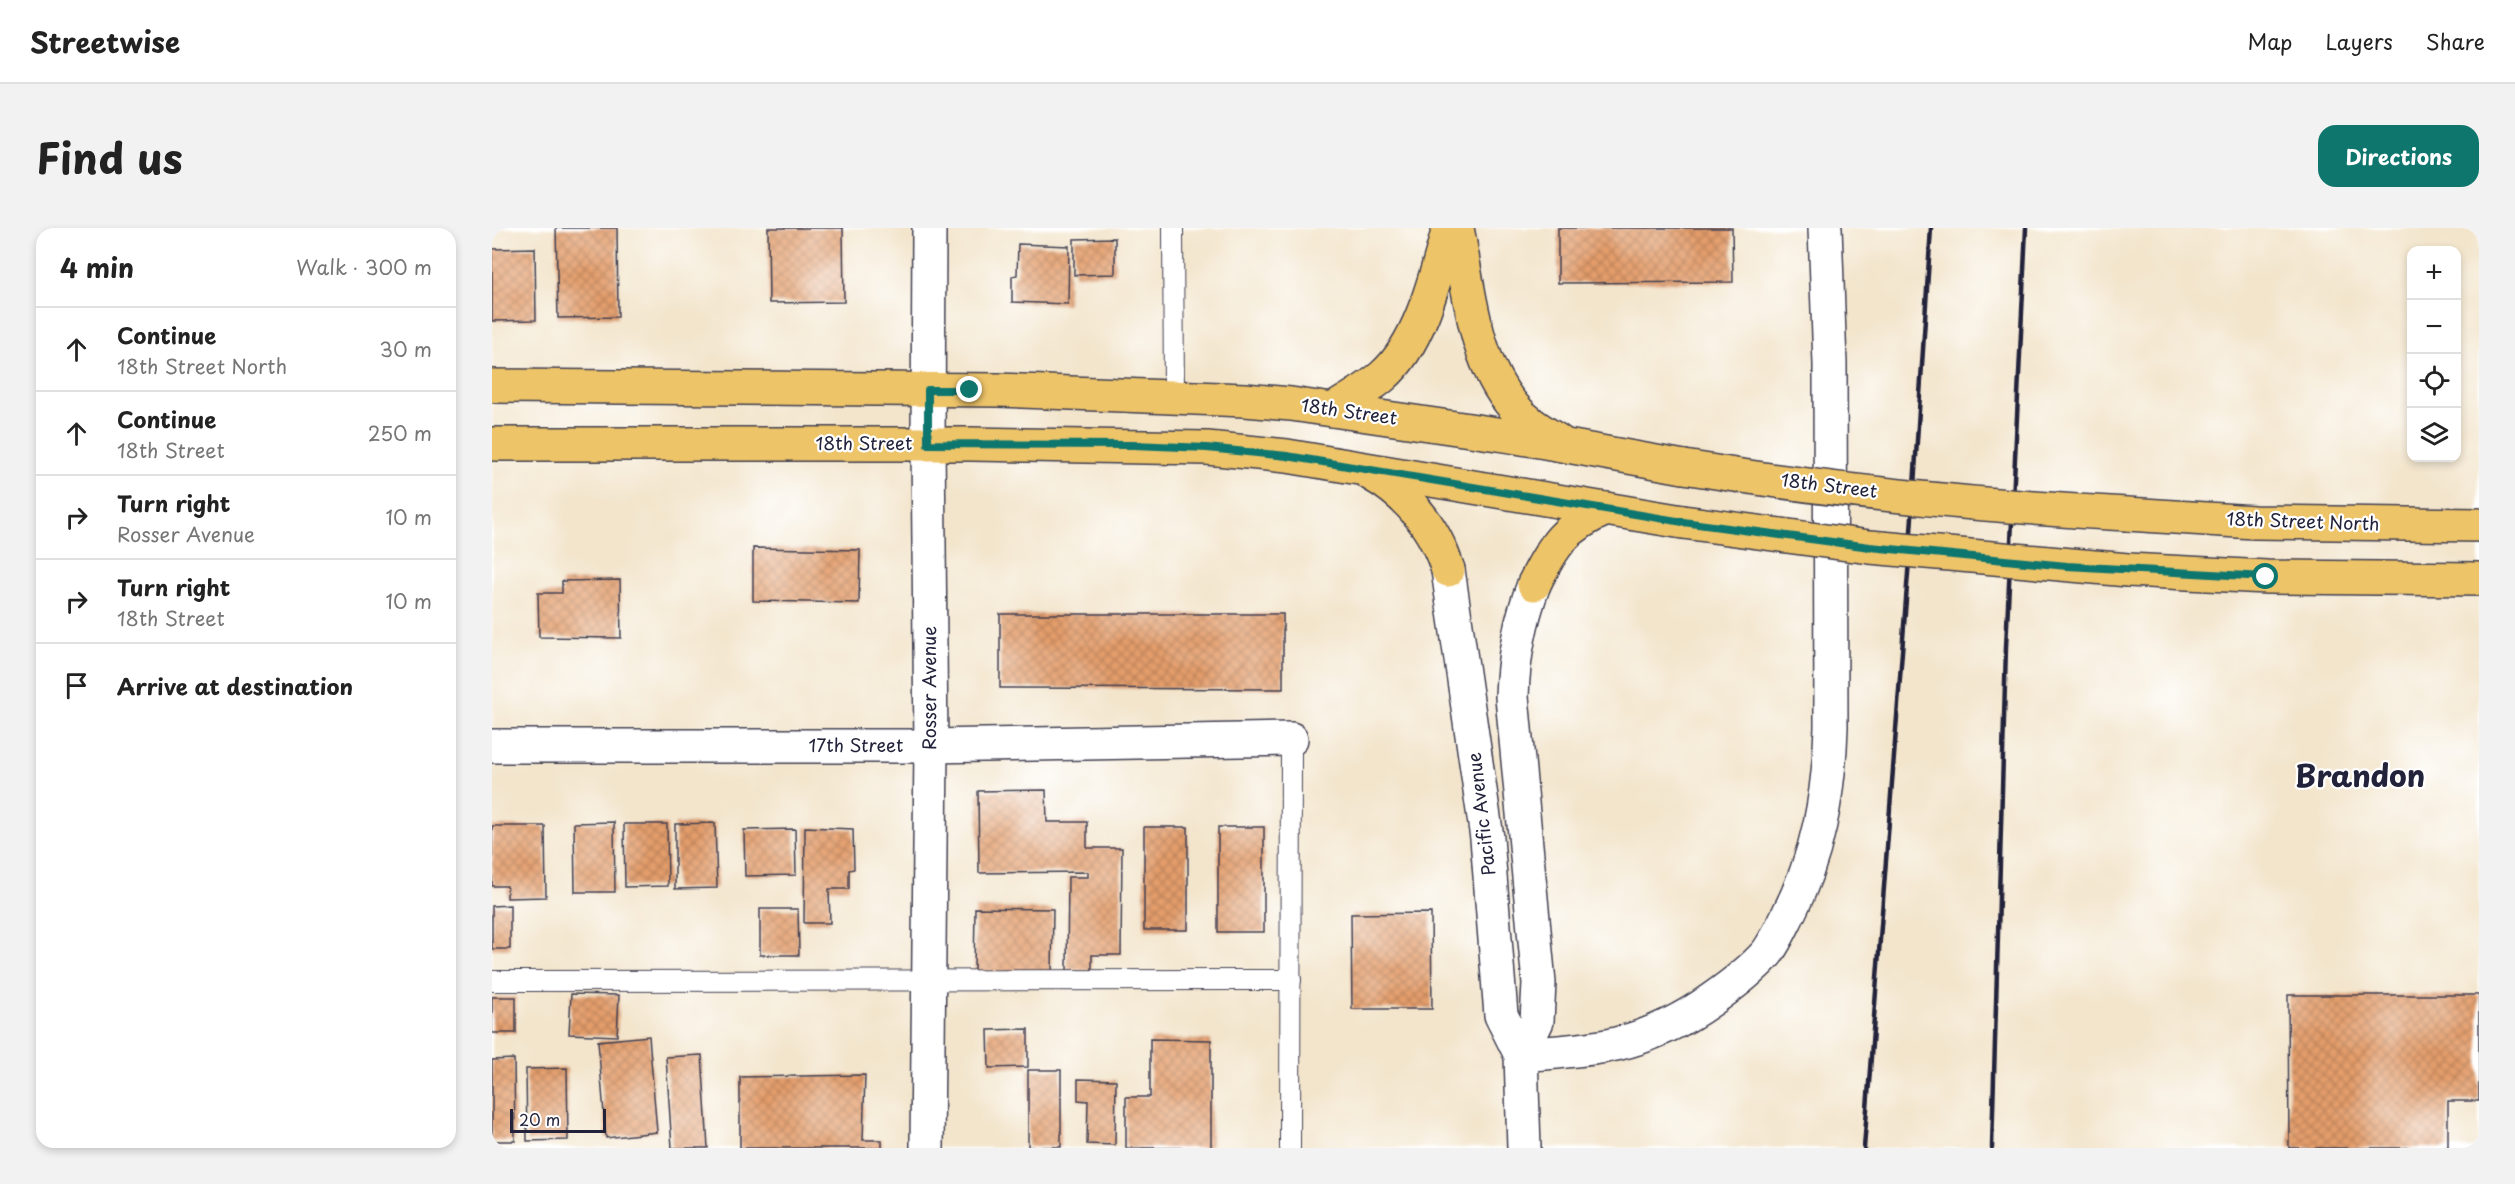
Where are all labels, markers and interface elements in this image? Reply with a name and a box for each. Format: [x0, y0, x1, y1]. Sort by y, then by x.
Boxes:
text: Streetwise [30, 20, 180, 63]
text: Map [2248, 25, 2292, 57]
text: Layers [2325, 25, 2393, 57]
text: Share [2426, 25, 2485, 57]
text: Find us [36, 125, 183, 188]
button: Directions [2318, 125, 2479, 187]
map controls [2407, 246, 2461, 462]
button: + [2407, 246, 2461, 300]
text: 4 min [60, 248, 134, 287]
text: Walk · 300 m [296, 252, 432, 282]
button: − [2407, 300, 2461, 354]
text: Continue [117, 318, 216, 351]
icon: ahead [60, 333, 93, 366]
text: 30 m [379, 334, 432, 364]
text: 18th Street North [117, 351, 287, 381]
button: locate [2407, 354, 2461, 408]
route end [956, 376, 982, 402]
street label: 18th Street [1299, 390, 1399, 431]
text: Continue [117, 402, 216, 435]
button: layers [2407, 408, 2461, 462]
icon: ahead [60, 417, 93, 450]
text: 250 m [368, 418, 432, 448]
street label: 18th Street [816, 429, 912, 456]
text: 18th Street [117, 435, 225, 465]
street label: 18th Street [1779, 465, 1879, 504]
text: Turn right [117, 486, 230, 519]
icon: right [60, 501, 93, 534]
text: 10 m [385, 502, 432, 532]
street label: 18th Street North [2226, 504, 2380, 537]
text: Rosser Avenue [117, 519, 255, 549]
route start [2252, 563, 2278, 589]
text: Turn right [117, 570, 230, 603]
icon: right [60, 585, 93, 618]
text: 10 m [385, 586, 432, 616]
text: 18th Street [117, 603, 225, 633]
street label: Rosser Avenue [915, 626, 942, 750]
icon: arrive [60, 669, 93, 702]
text: Arrive at destination [117, 669, 353, 702]
street label: 17th Street [809, 731, 903, 758]
street label: Pacific Avenue [1460, 751, 1501, 877]
district label: Brandon [2295, 752, 2425, 797]
scale bar [510, 1106, 606, 1134]
text: 20 m [519, 1107, 560, 1131]

